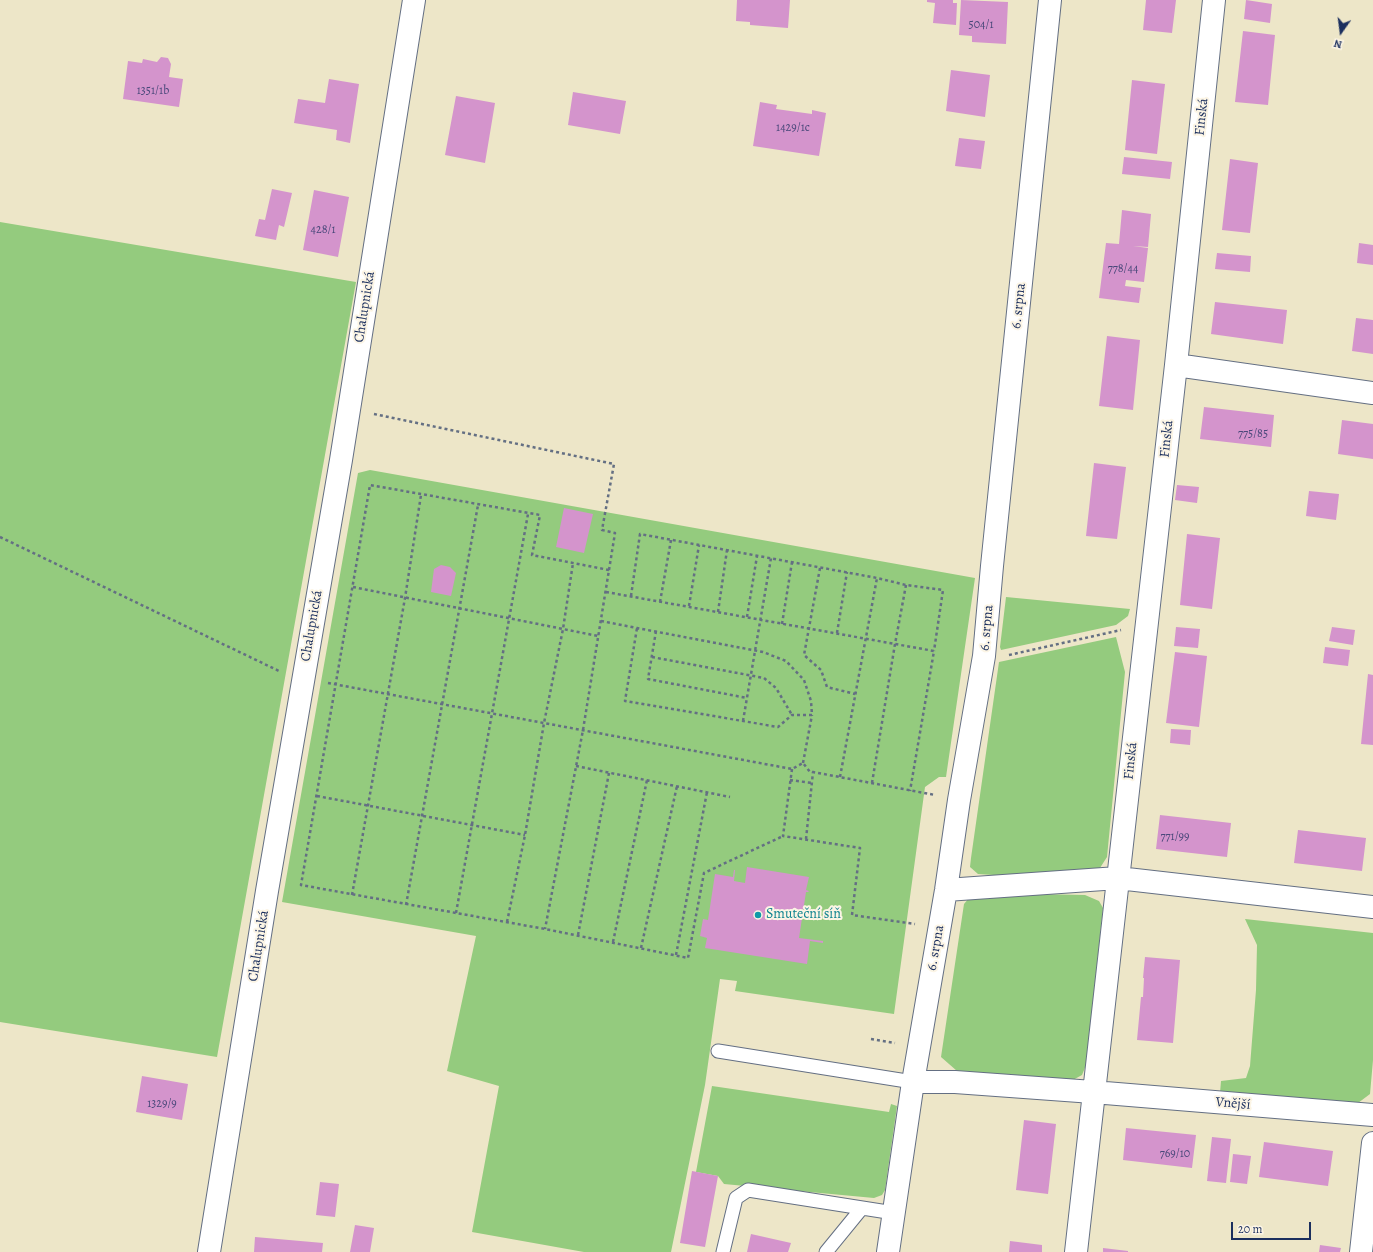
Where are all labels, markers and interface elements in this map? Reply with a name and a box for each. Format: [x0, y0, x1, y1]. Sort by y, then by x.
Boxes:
north arrow [1321, 12, 1361, 52]
house number: 504/1 [968, 18, 994, 32]
text: N [1332, 36, 1344, 52]
house number: 1351/1b [137, 84, 169, 98]
street label: Finská [1192, 98, 1212, 136]
house number: 1429/1c [776, 121, 810, 135]
house number: 428/1 [310, 223, 336, 237]
house number: 778/44 [1108, 262, 1138, 276]
street label: Chalupnická [351, 270, 379, 344]
street label: 6. srpna [1008, 282, 1030, 330]
street label: Finská [1157, 420, 1177, 458]
house number: 775/85 [1238, 427, 1268, 441]
street label: Chalupnická [297, 589, 327, 663]
street label: 6. srpna [977, 604, 997, 652]
street label: Finská [1121, 742, 1141, 780]
house number: 771/99 [1160, 830, 1190, 844]
place label: Smuteční síň [766, 907, 841, 923]
street label: Chalupnická [245, 909, 273, 983]
marker: Smuteční síň [753, 910, 763, 920]
street label: 6. srpna [924, 924, 948, 972]
street label: Vnější [1215, 1094, 1251, 1114]
house number: 1329/9 [147, 1097, 177, 1111]
house number: 769/10 [1160, 1147, 1190, 1161]
scale bar [1233, 1214, 1313, 1240]
text: 20 m [1238, 1221, 1262, 1237]

